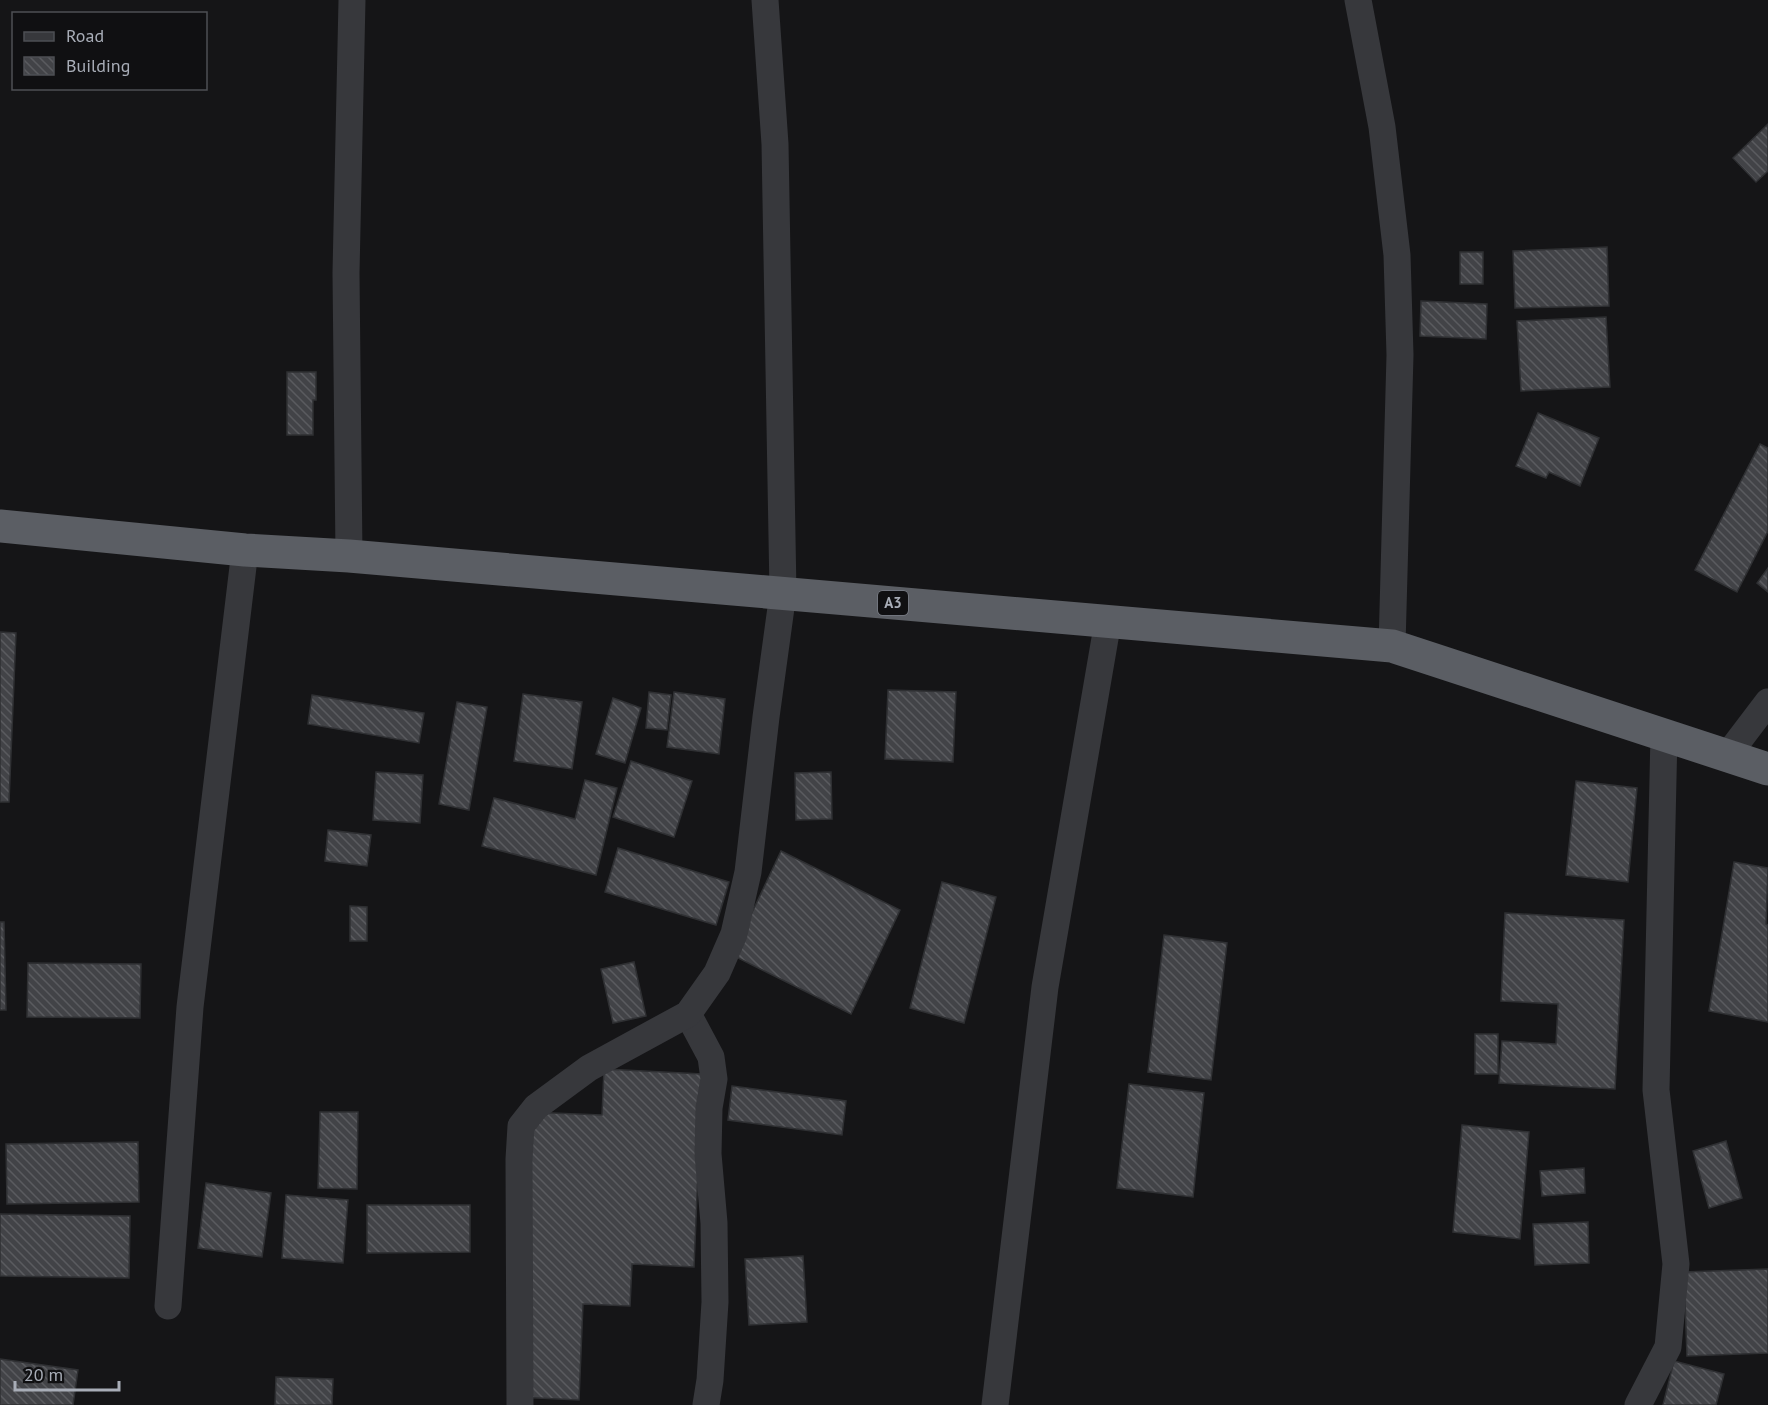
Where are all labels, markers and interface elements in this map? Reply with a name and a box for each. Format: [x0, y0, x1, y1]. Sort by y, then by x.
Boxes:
legend [12, 12, 207, 90]
text: Road [66, 24, 104, 47]
text: Building [66, 54, 130, 77]
road number: A3 [878, 591, 908, 615]
scale bar [15, 1354, 118, 1392]
text: 20 m [24, 1363, 63, 1386]

